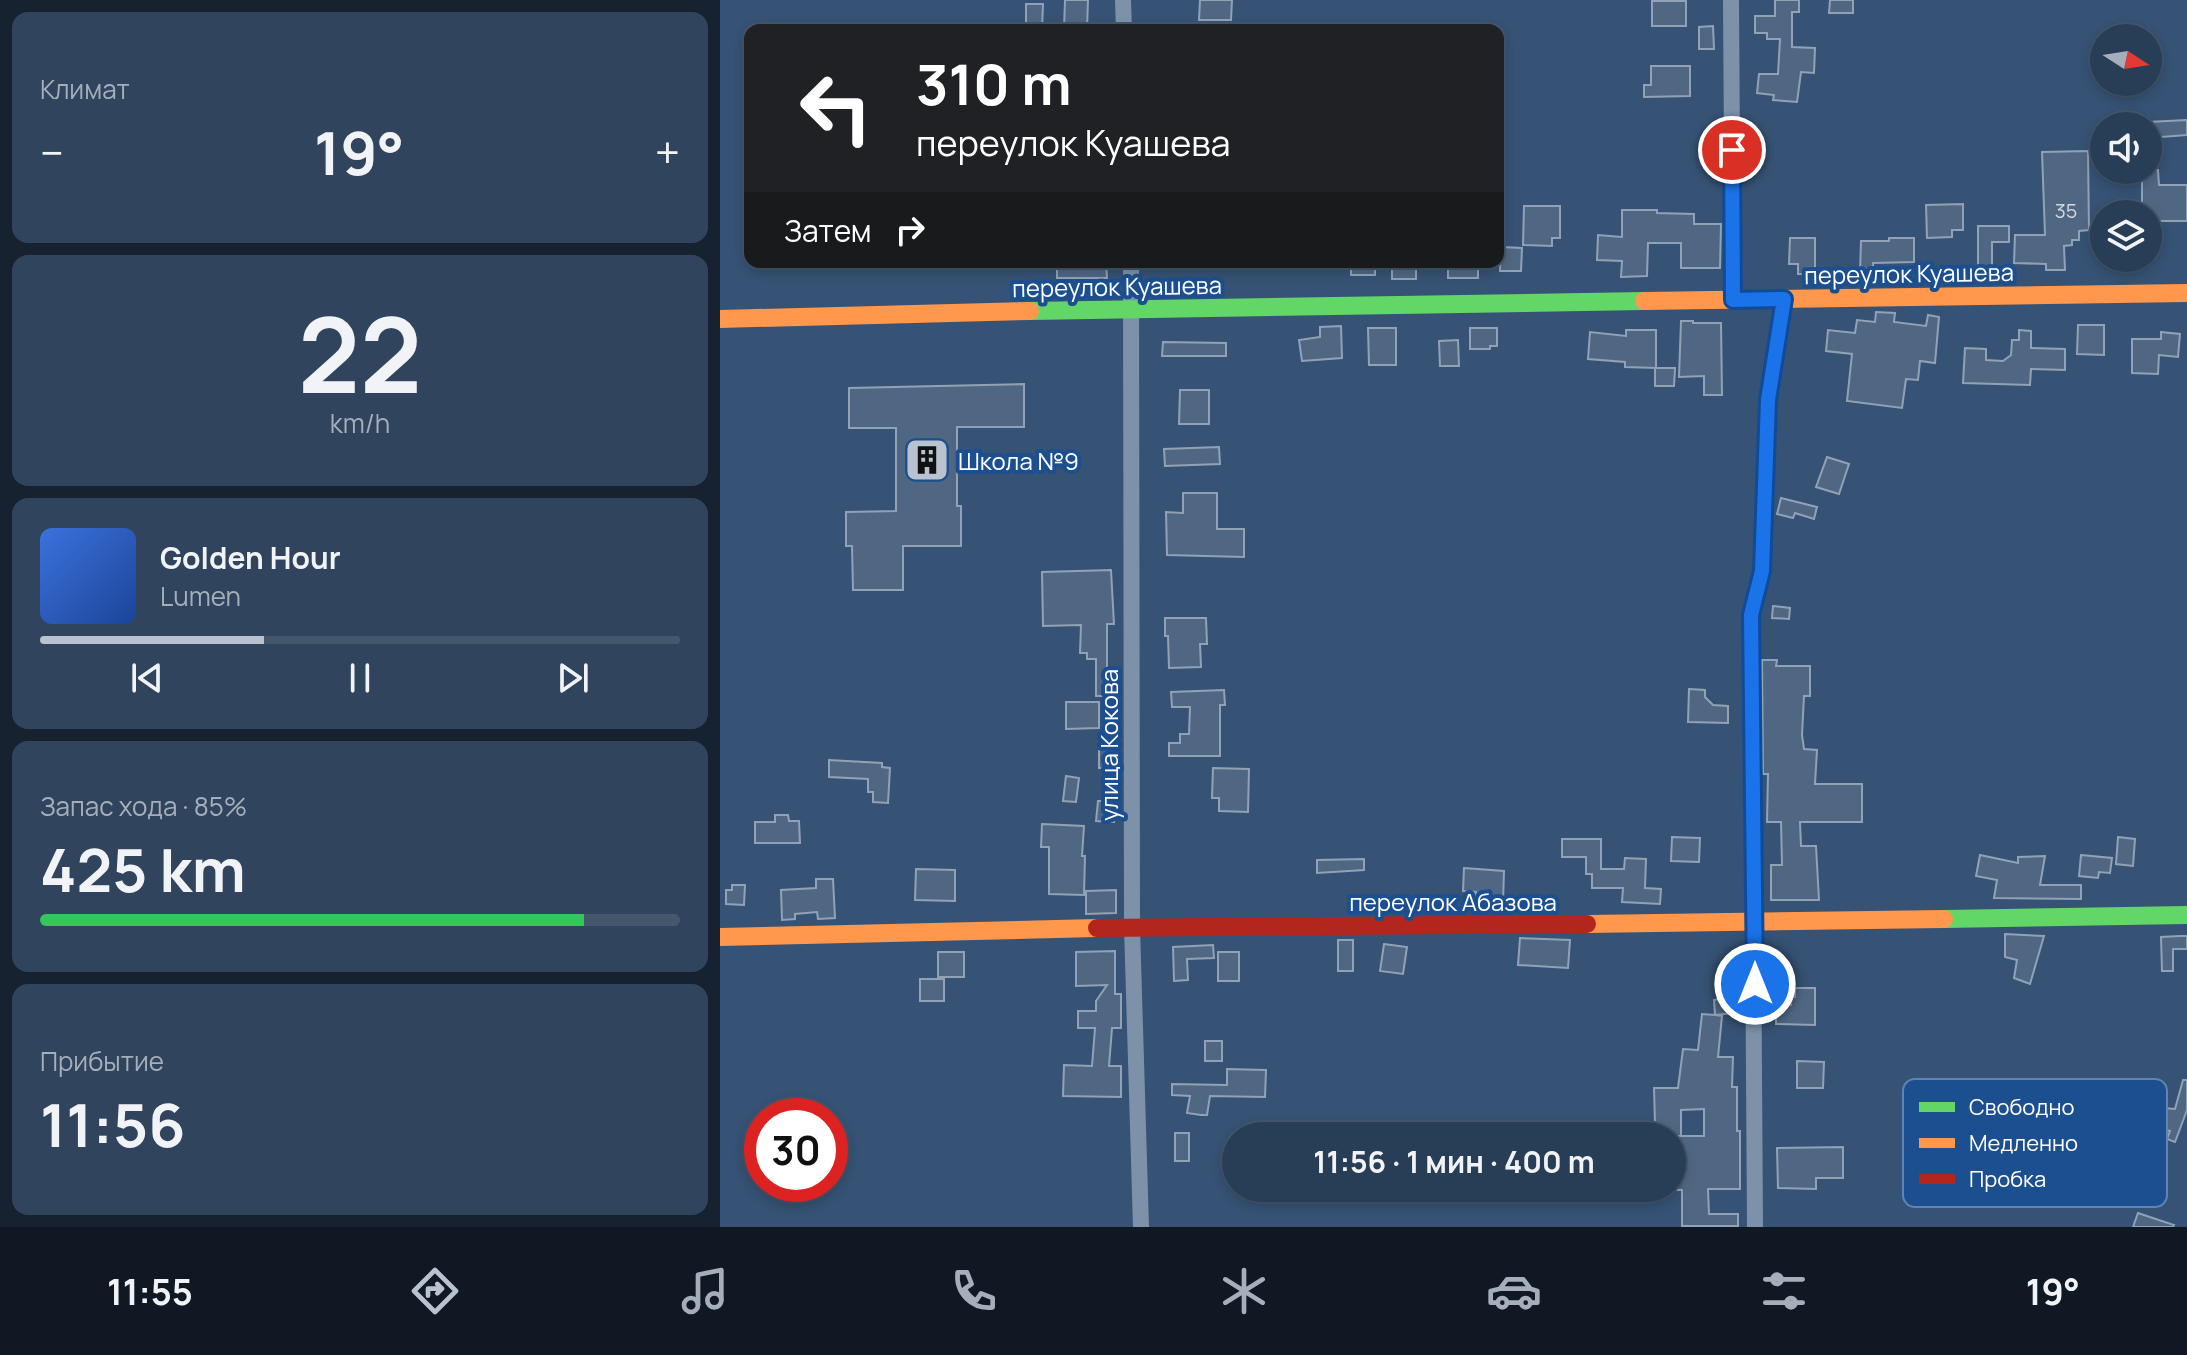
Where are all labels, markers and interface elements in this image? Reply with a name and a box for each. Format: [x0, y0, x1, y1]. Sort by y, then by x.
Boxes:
north arrow [2090, 24, 2162, 96]
map controls [2090, 24, 2162, 272]
text: 310 m [916, 45, 1072, 122]
icon: left [784, 56, 888, 160]
text: Климат [40, 71, 130, 107]
text: 19° [314, 111, 404, 193]
button: sound [2090, 112, 2162, 184]
pin [1698, 116, 1766, 184]
text: переулок Куашева [916, 118, 1231, 167]
text: − [40, 122, 64, 182]
text: + [655, 122, 680, 182]
icon: arrive [1710, 128, 1754, 172]
house number: 35 [2055, 197, 2077, 224]
button: layers [2090, 200, 2162, 272]
icon: right [888, 208, 932, 252]
text: Затем [784, 210, 872, 251]
street label: переулок Куашева [1804, 255, 2014, 291]
street label: переулок Куашева [1012, 268, 1222, 304]
text: 22 [298, 282, 422, 424]
text: km/h [330, 405, 390, 441]
building icon: Школа №9 [903, 436, 951, 484]
place label: Школа №9 [958, 444, 1079, 477]
text: Golden Hour [160, 537, 341, 578]
text: Lumen [160, 578, 241, 614]
icon: previous [125, 656, 169, 700]
icon: pause [338, 656, 382, 700]
icon: next [551, 656, 595, 700]
street label: улица Кокова [1092, 669, 1125, 821]
text: Запас хода · 85% [40, 788, 247, 824]
text: 425 km [40, 828, 246, 910]
street label: переулок Абазова [1349, 885, 1557, 918]
position arrow [1713, 942, 1797, 1026]
text: Прибытие [40, 1043, 164, 1079]
legend [1903, 1079, 2167, 1207]
text: 11:56 [40, 1083, 186, 1165]
text: Свободно [1969, 1092, 2075, 1122]
speed limit sign: 30 [744, 1098, 848, 1202]
text: Медленно [1969, 1128, 2078, 1158]
text: 11:56 · 1 мин · 400 m [1313, 1141, 1595, 1182]
text: Пробка [1969, 1164, 2046, 1194]
icon: directions [407, 1263, 463, 1319]
icon: music [677, 1263, 733, 1319]
icon: phone [946, 1263, 1002, 1319]
icon: climate [1216, 1263, 1272, 1319]
icon: car [1486, 1263, 1542, 1319]
icon: filters [1756, 1263, 1812, 1319]
text: 11:55 [107, 1267, 193, 1316]
text: 19° [2026, 1267, 2080, 1316]

